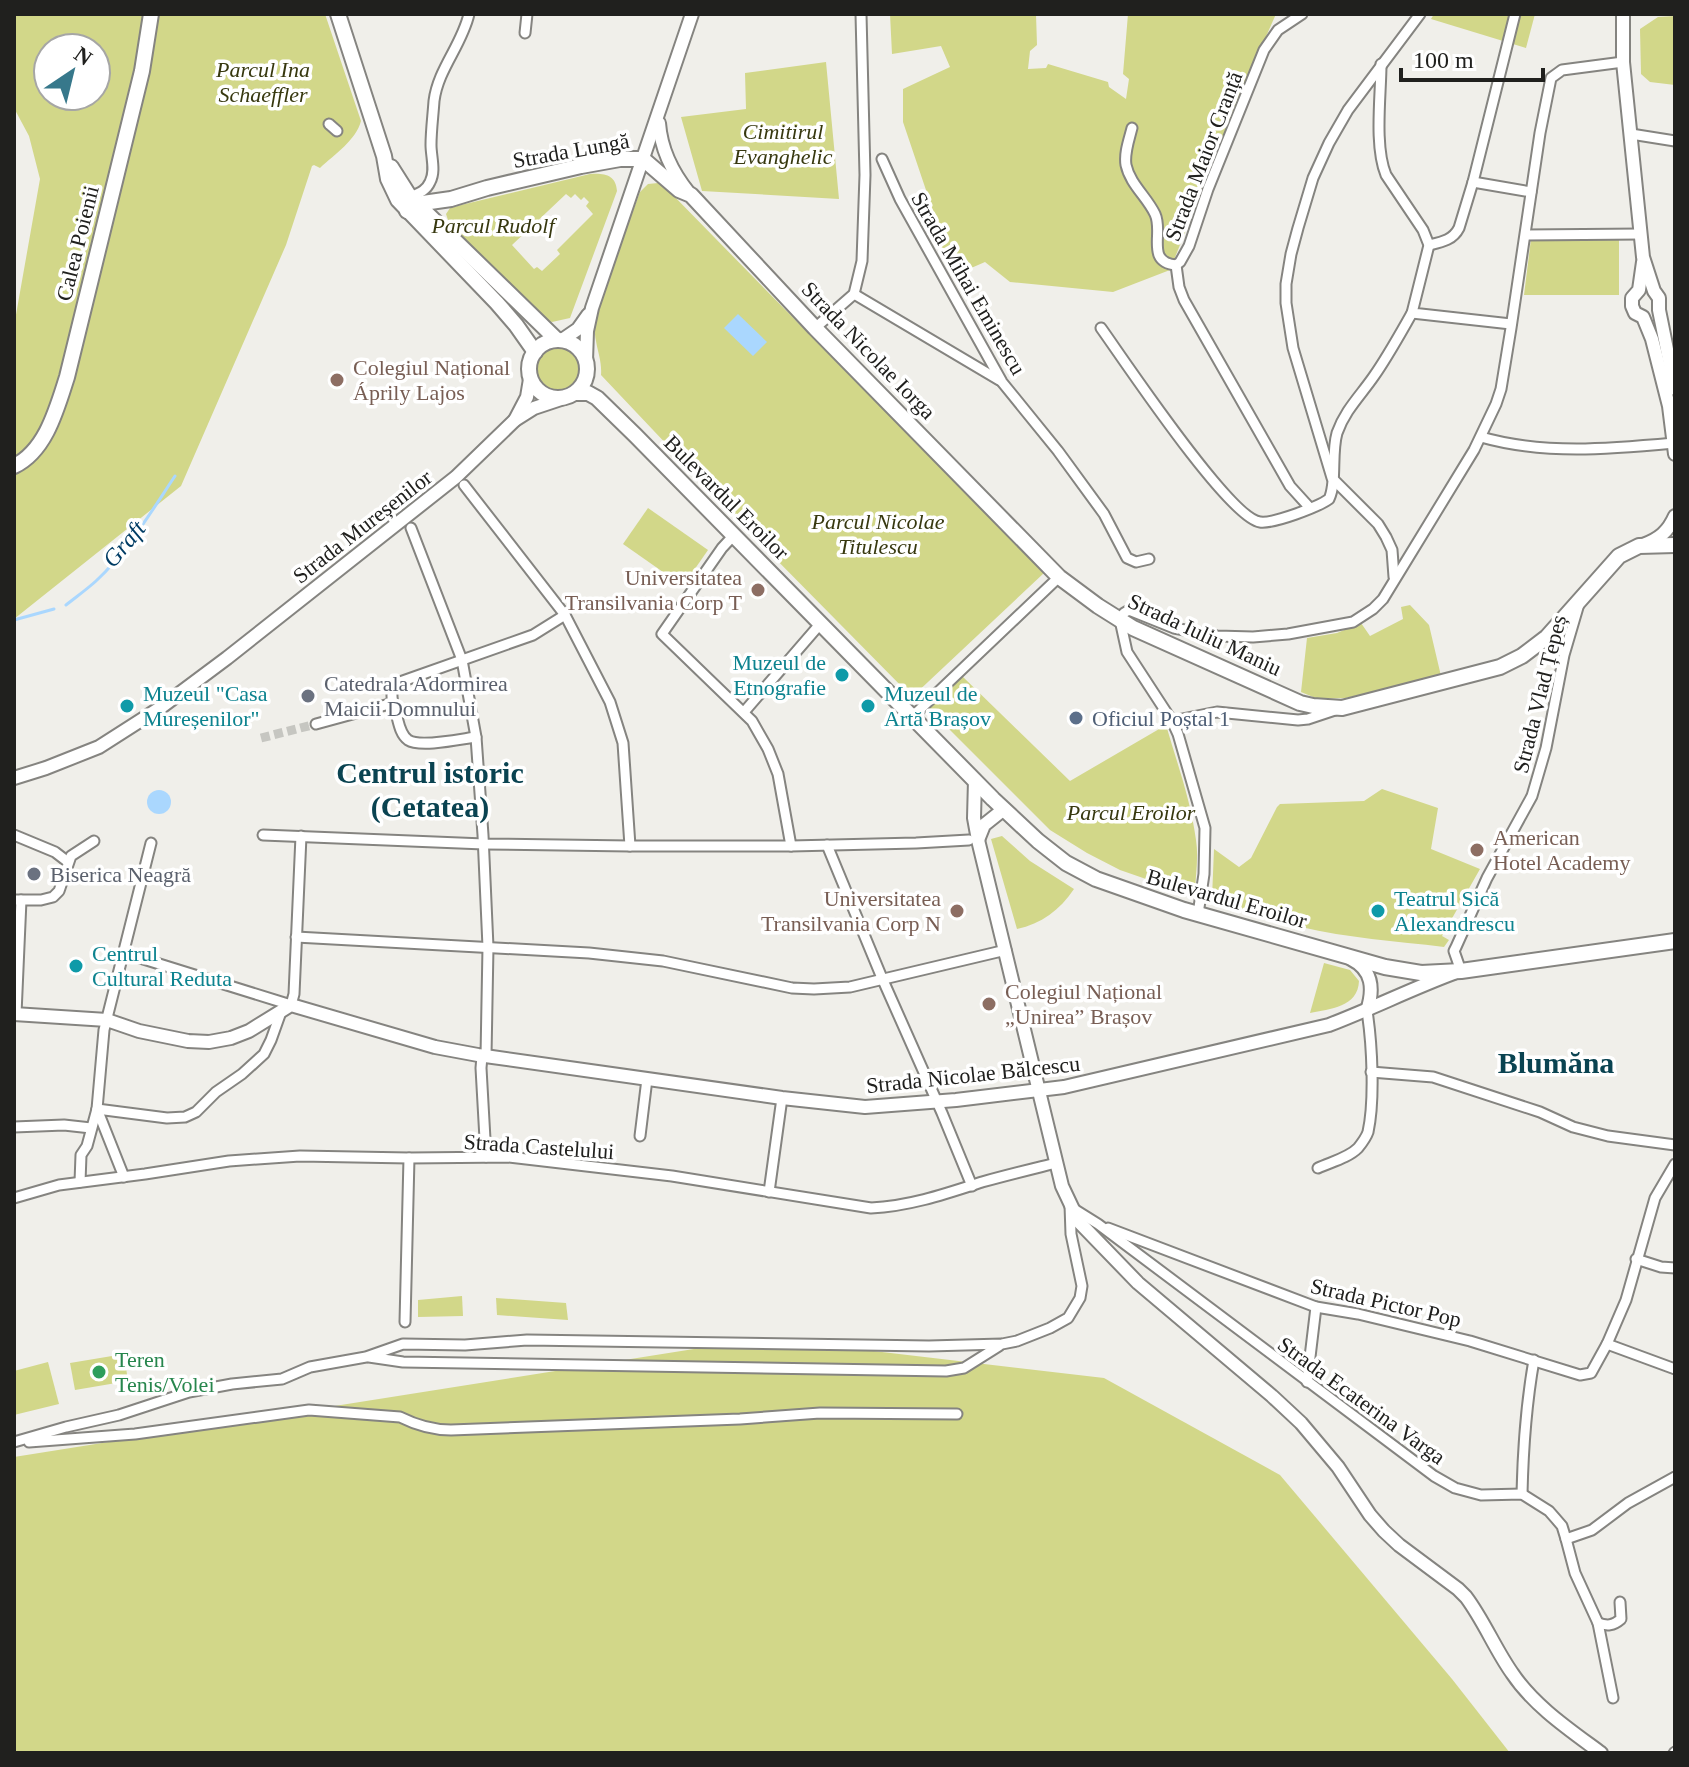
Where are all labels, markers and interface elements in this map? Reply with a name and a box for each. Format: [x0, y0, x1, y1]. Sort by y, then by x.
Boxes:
north arrow [32, 32, 112, 112]
scale bar [1401, 32, 1543, 82]
text: N [70, 41, 97, 71]
text: 100 m [1413, 47, 1474, 73]
park label: Parcul Ina Schaeffler [215, 57, 310, 107]
street label: Strada Maior Cranță [1160, 68, 1247, 244]
park label: Cimitirul Evanghelic [733, 119, 833, 169]
street label: Strada Lungă [511, 128, 632, 173]
street label: Calea Poienii [51, 183, 104, 303]
street label: Strada Mihai Eminescu [906, 188, 1031, 379]
park label: Parcul Rudolf [430, 213, 557, 238]
street label: Strada Nicolae Iorga [797, 276, 941, 425]
place label: Colegiul Național Áprily Lajos [353, 355, 510, 405]
marker: Colegiul Național Áprily Lajos [328, 371, 346, 389]
street label: Bulevardul Eroilor [659, 430, 794, 565]
street label: Strada Mureșenilor [288, 464, 437, 588]
park label: Parcul Nicolae Titulescu [811, 509, 945, 559]
water label: Graft [97, 515, 152, 572]
place label: Universitatea Transilvania Corp T [565, 565, 743, 615]
marker: Universitatea Transilvania Corp T [749, 581, 767, 599]
street label: Strada Iuliu Maniu [1124, 588, 1285, 681]
street label: Strada Vlad Țepeș [1508, 612, 1571, 776]
place label: Muzeul de Etnografie [733, 650, 826, 700]
marker: Muzeul de Etnografie [833, 666, 851, 684]
place label: Catedrala Adormirea Maicii Domnului [324, 671, 508, 721]
place label: Muzeul "Casa Mureșenilor" [143, 681, 268, 731]
place label: Muzeul de Artă Brașov [884, 681, 991, 731]
marker: Catedrala Adormirea Maicii Domnului [299, 687, 317, 705]
marker: Muzeul "Casa Mureșenilor" [118, 697, 136, 715]
marker: Muzeul de Artă Brașov [859, 697, 877, 715]
place label: Oficiul Poștal 1 [1092, 706, 1230, 731]
marker: Oficiul Poștal 1 [1067, 709, 1085, 727]
district label: Centrul istoric (Cetatea) [336, 756, 524, 824]
park label: Parcul Eroilor [1066, 800, 1196, 825]
place label: American Hotel Academy [1493, 825, 1630, 875]
marker: American Hotel Academy [1468, 841, 1486, 859]
place label: Biserica Neagră [50, 862, 191, 887]
street label: Bulevardul Eroilor [1144, 864, 1311, 933]
marker: Biserica Neagră [25, 865, 43, 883]
place label: Universitatea Transilvania Corp N [761, 886, 941, 936]
place label: Teatrul Sică Alexandrescu [1394, 886, 1515, 936]
marker: Universitatea Transilvania Corp N [948, 902, 966, 920]
marker: Teatrul Sică Alexandrescu [1369, 902, 1387, 920]
place label: Centrul Cultural Reduta [92, 941, 232, 991]
marker: Centrul Cultural Reduta [67, 957, 85, 975]
place label: Colegiul Național „Unirea” Brașov [1005, 979, 1162, 1029]
marker: Colegiul Național „Unirea” Brașov [980, 995, 998, 1013]
district label: Blumăna [1498, 1046, 1614, 1079]
street label: Strada Nicolae Bălcescu [865, 1051, 1081, 1098]
street label: Strada Castelului [463, 1129, 615, 1164]
street label: Strada Pictor Pop [1308, 1273, 1464, 1332]
street label: Strada Ecaterina Varga [1273, 1331, 1450, 1470]
place label: Teren Tenis/Volei [115, 1347, 215, 1397]
marker: Teren Tenis/Volei [90, 1363, 108, 1381]

